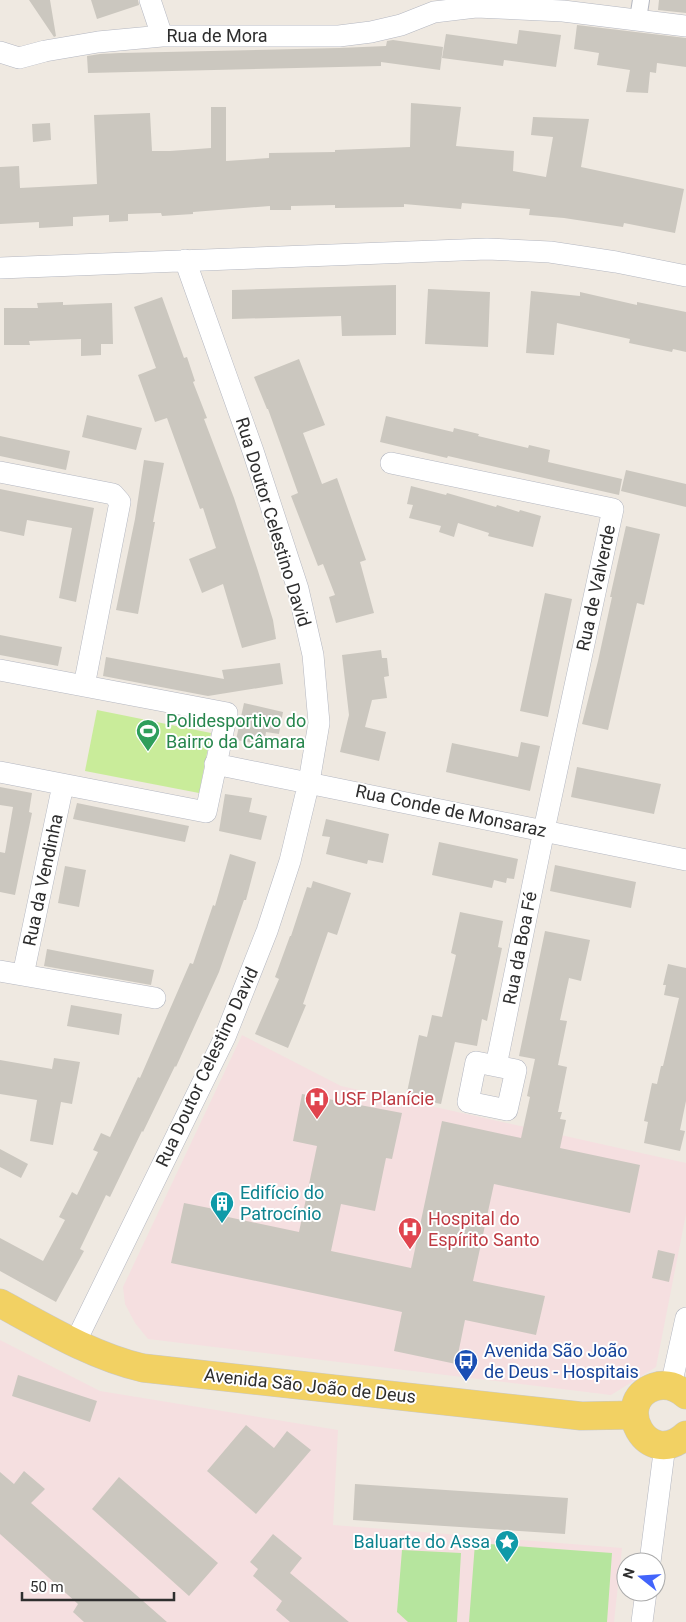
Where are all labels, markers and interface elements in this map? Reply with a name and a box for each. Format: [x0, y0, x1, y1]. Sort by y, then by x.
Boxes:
street label: Rua de Mora [167, 25, 267, 46]
street label: Rua Doutor Celestino David [232, 415, 315, 629]
street label: Rua de Valverde [572, 523, 619, 653]
place label: Polidesportivo do Bairro da Câmara [166, 710, 306, 752]
sports icon: Polidesportivo do Bairro da Câmara [135, 718, 161, 752]
street label: Rua Conde de Monsaraz [354, 780, 549, 841]
street label: Rua da Vendinha [18, 812, 67, 948]
street label: Rua da Boa Fé [498, 890, 541, 1006]
street label: Rua Doutor Celestino David [151, 964, 262, 1170]
hospital icon: USF Planície [304, 1086, 330, 1120]
place label: USF Planície [334, 1088, 434, 1109]
place label: Edifício do Patrocínio [240, 1182, 324, 1224]
building icon: Edifício do Patrocínio [209, 1190, 235, 1224]
place label: Hospital do Espírito Santo [428, 1208, 539, 1250]
hospital icon: Hospital do Espírito Santo [397, 1216, 423, 1250]
place label: Avenida São João de Deus - Hospitais [484, 1340, 639, 1382]
bus stop icon: Avenida São João de Deus - Hospitais [453, 1348, 479, 1382]
street label: Avenida São João de Deus [203, 1364, 417, 1407]
place icon: Baluarte do Assa [494, 1529, 520, 1563]
place label: Baluarte do Assa [353, 1531, 490, 1552]
north arrow [616, 1552, 666, 1602]
text: N [619, 1566, 638, 1580]
scale bar [22, 1570, 175, 1602]
text: 50 m [30, 1578, 64, 1596]

